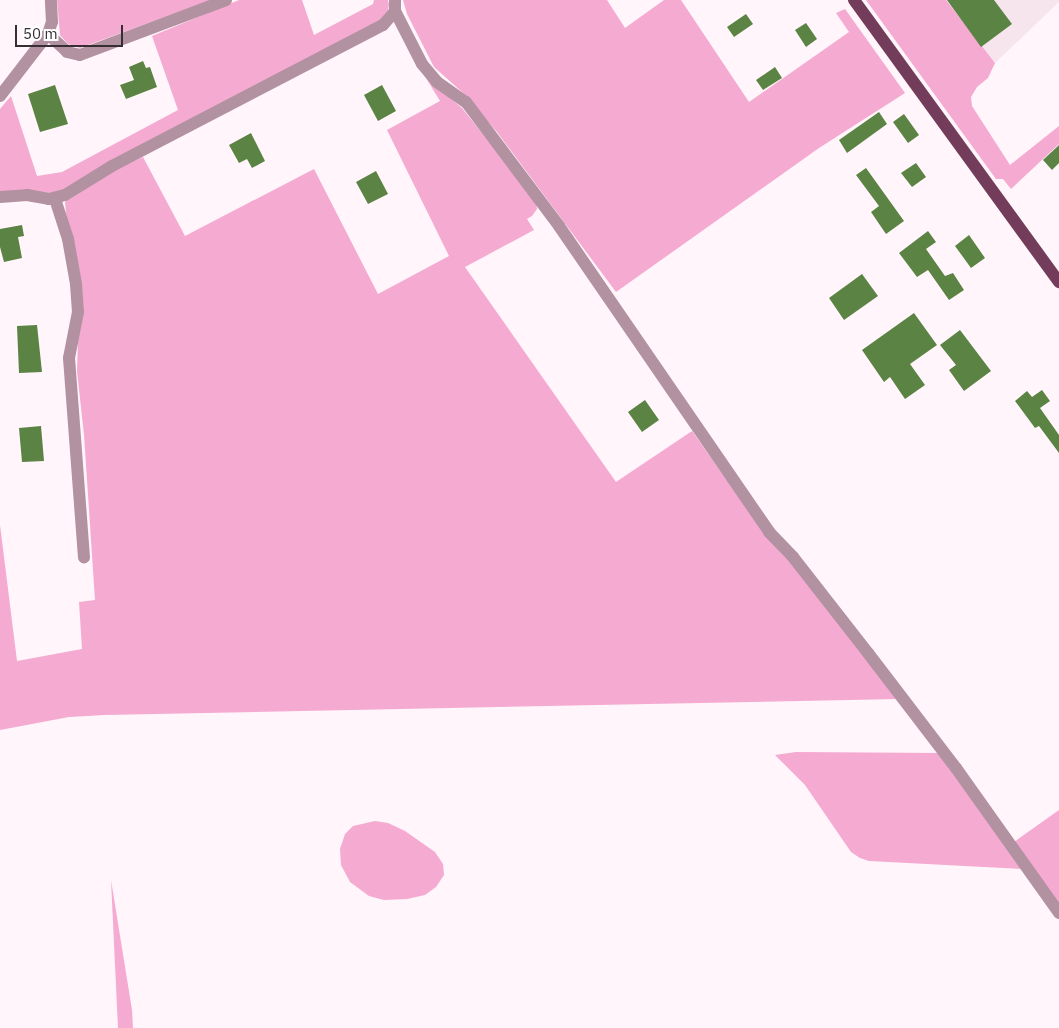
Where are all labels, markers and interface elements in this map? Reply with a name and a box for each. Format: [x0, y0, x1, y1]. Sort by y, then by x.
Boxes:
scale bar [18, 15, 125, 47]
text: 50 m [23, 24, 58, 43]

